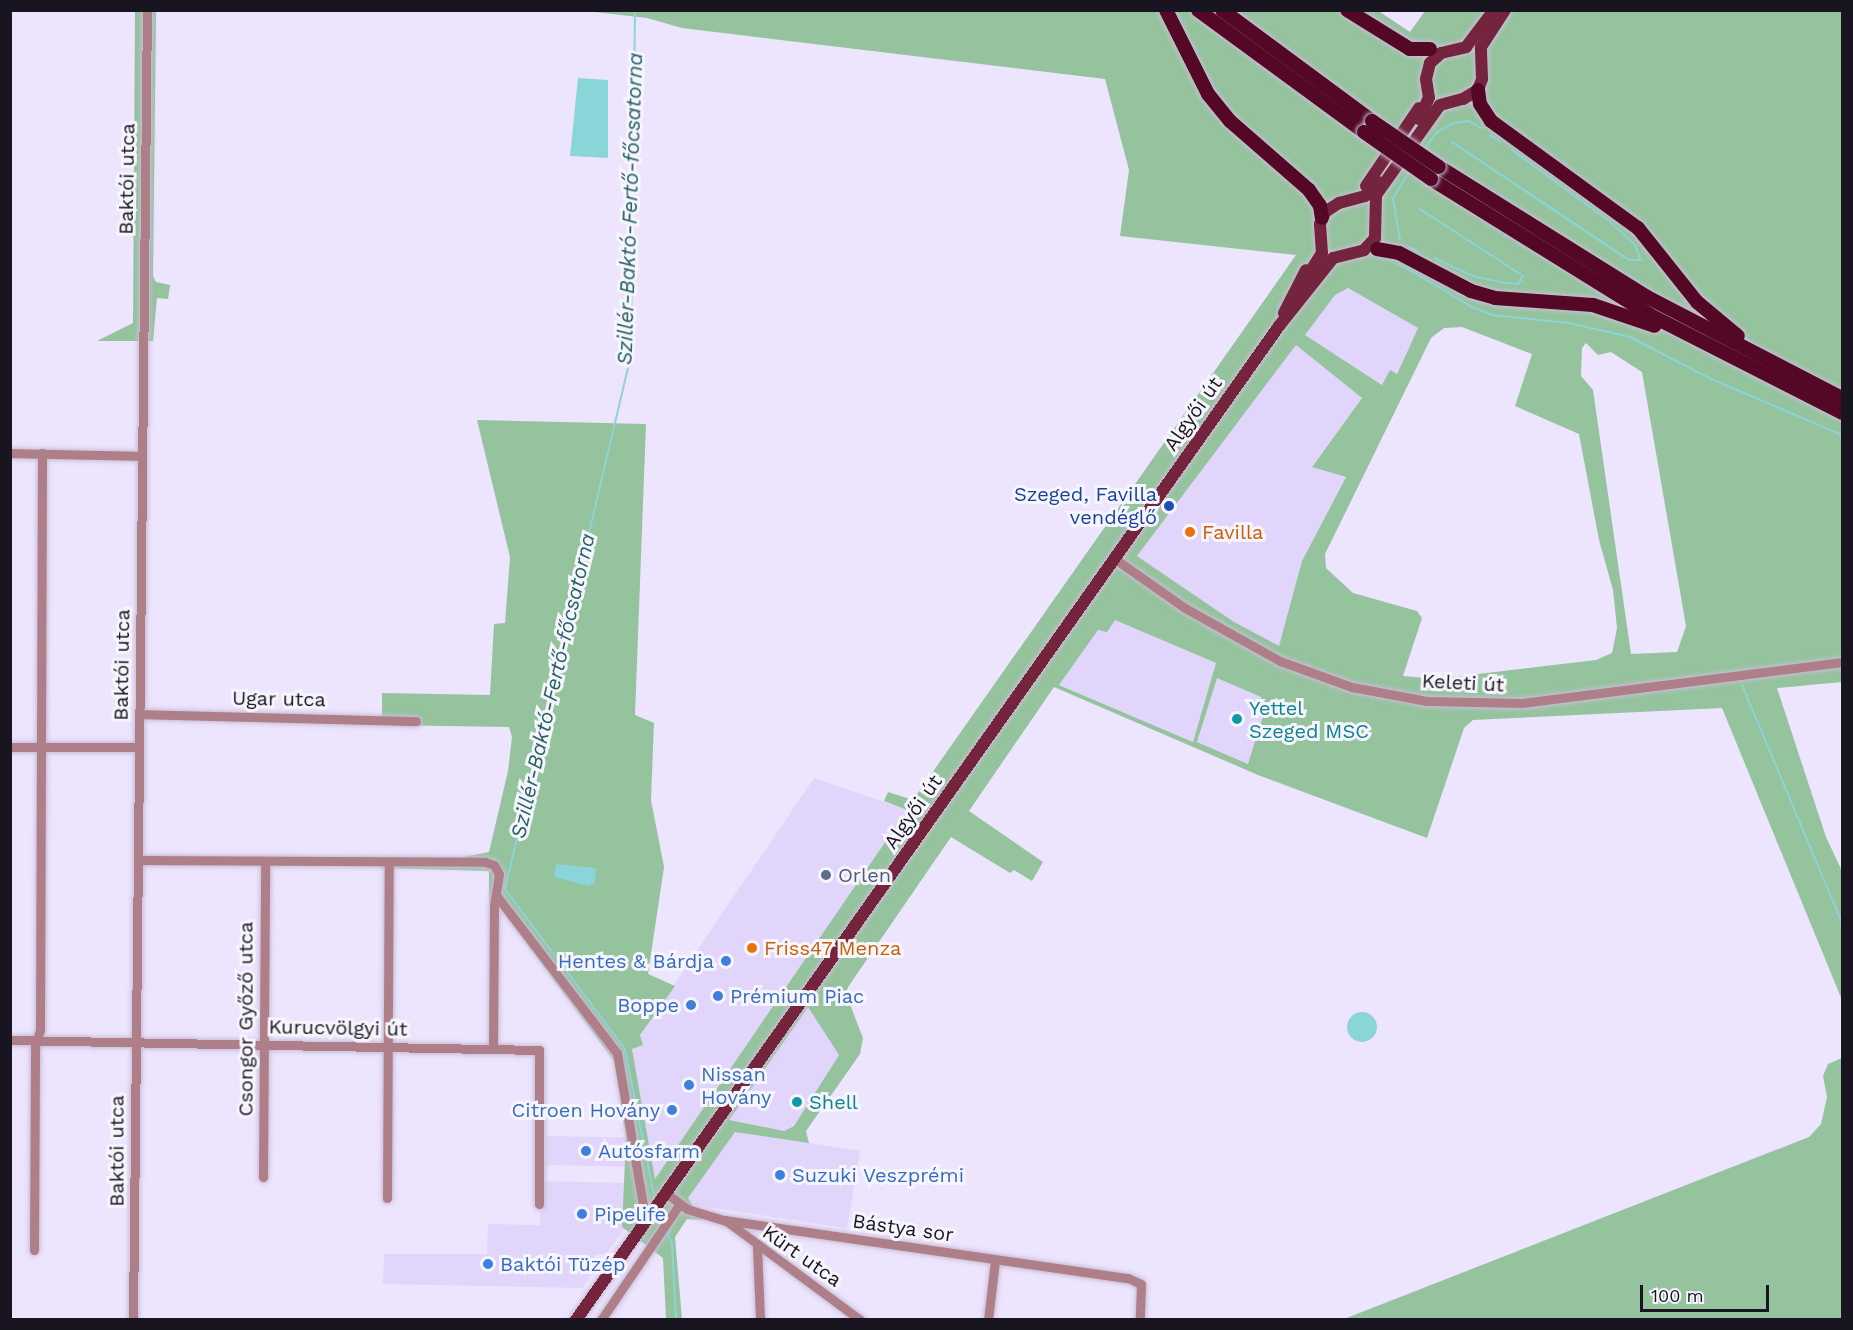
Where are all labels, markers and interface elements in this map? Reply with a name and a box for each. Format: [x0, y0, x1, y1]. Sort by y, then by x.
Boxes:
water label: Szillér-Baktó-Fertő-főcsatorna [612, 52, 648, 366]
street label: Baktói utca [114, 123, 140, 235]
street label: Algyői út [1159, 372, 1227, 456]
place label: Szeged, Favilla vendéglő [1014, 482, 1157, 529]
marker: Szeged, Favilla vendéglő [1162, 499, 1176, 513]
place label: Favilla [1202, 520, 1263, 544]
marker: Favilla [1183, 525, 1197, 539]
water label: Szillér-Baktó-Fertő-főcsatorna [506, 531, 600, 841]
street label: Baktói utca [109, 609, 135, 721]
street label: Keleti út [1421, 669, 1505, 697]
street label: Ugar utca [232, 686, 326, 712]
place label: Yettel Szeged MSC [1249, 696, 1369, 743]
marker: Yettel Szeged MSC [1230, 712, 1244, 726]
street label: Algyői út [879, 770, 947, 854]
place label: Orlen [838, 863, 891, 887]
marker: Orlen [819, 868, 833, 882]
street label: Csongor Győző utca [234, 921, 258, 1117]
place label: Friss47 Menza [764, 936, 902, 960]
marker: Friss47 Menza [745, 941, 759, 955]
place label: Hentes & Bárdja [558, 949, 714, 973]
marker: Hentes & Bárdja [719, 954, 733, 968]
place label: Prémium Piac [730, 984, 864, 1008]
marker: Prémium Piac [711, 989, 725, 1003]
place label: Boppe [617, 993, 679, 1017]
marker: Boppe [684, 998, 698, 1012]
street label: Kurucvölgyi út [268, 1015, 408, 1041]
place label: Nissan Hovány [701, 1062, 771, 1109]
marker: Nissan Hovány [682, 1078, 696, 1092]
place label: Shell [809, 1090, 858, 1114]
street label: Baktói utca [105, 1095, 129, 1207]
marker: Shell [790, 1095, 804, 1109]
place label: Citroen Hovány [512, 1098, 660, 1122]
marker: Citroen Hovány [665, 1103, 679, 1117]
place label: Autósfarm [598, 1139, 700, 1163]
marker: Autósfarm [579, 1144, 593, 1158]
place label: Suzuki Veszprémi [792, 1163, 965, 1187]
marker: Suzuki Veszprémi [773, 1168, 787, 1182]
place label: Pipelife [594, 1202, 666, 1226]
marker: Pipelife [575, 1207, 589, 1221]
street label: Bástya sor [851, 1209, 955, 1247]
street label: Kürt utca [758, 1220, 846, 1292]
place label: Baktói Tüzép [500, 1252, 626, 1276]
marker: Baktói Tüzép [481, 1257, 495, 1271]
scale bar [1643, 1273, 1772, 1311]
text: 100 m [1651, 1285, 1704, 1306]

